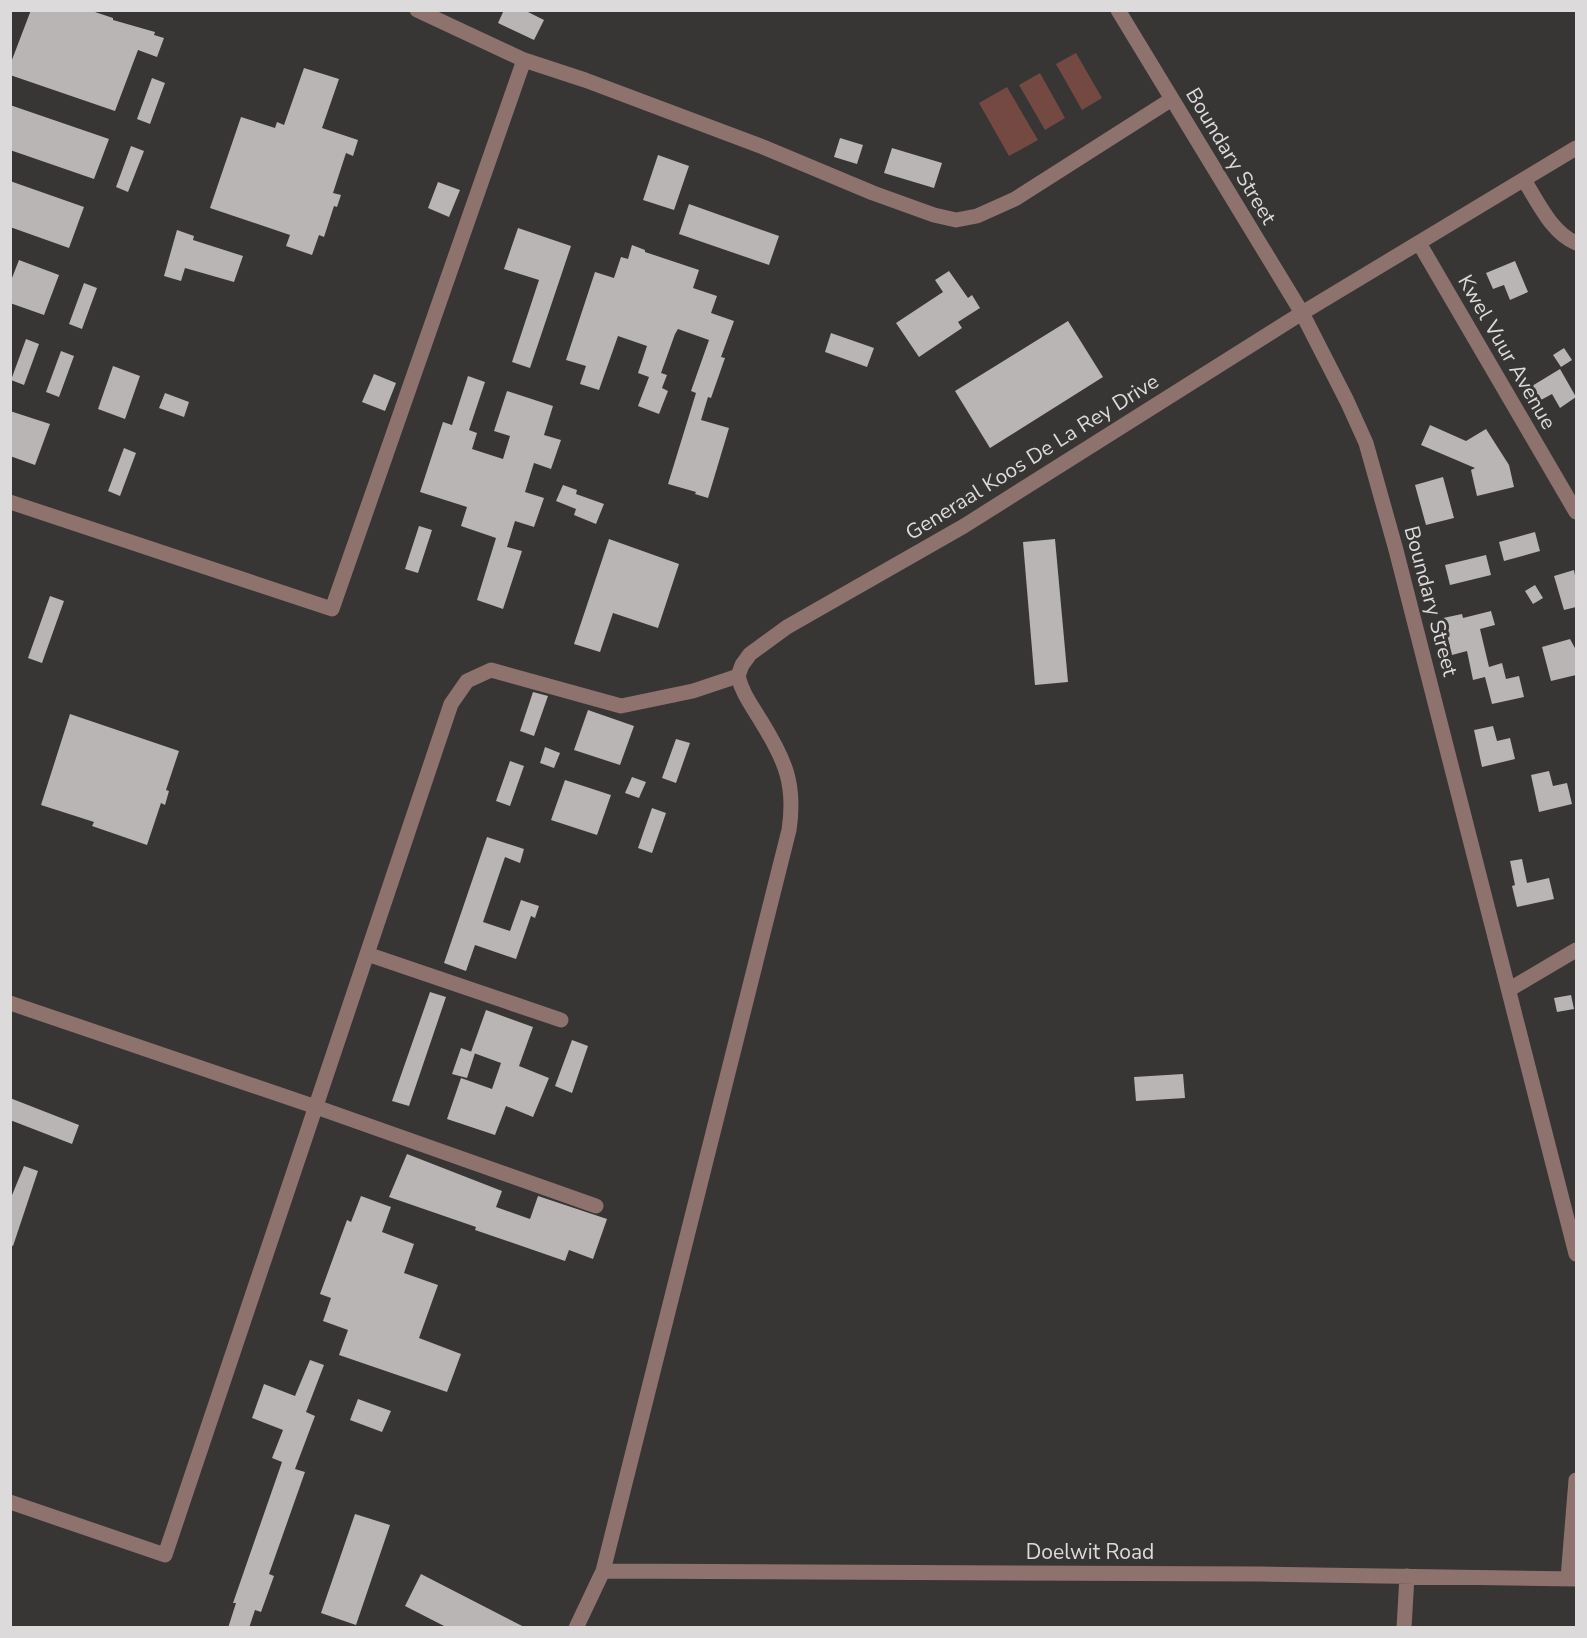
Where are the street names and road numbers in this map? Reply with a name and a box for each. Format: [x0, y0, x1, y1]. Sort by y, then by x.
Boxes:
street label: Boundary Street [1179, 83, 1283, 230]
street label: Kwel Vuur Avenue [1451, 270, 1563, 434]
street label: Generaal Koos De La Rey Drive [900, 367, 1164, 547]
street label: Boundary Street [1397, 523, 1465, 680]
street label: Doelwit Road [1026, 1538, 1154, 1566]

